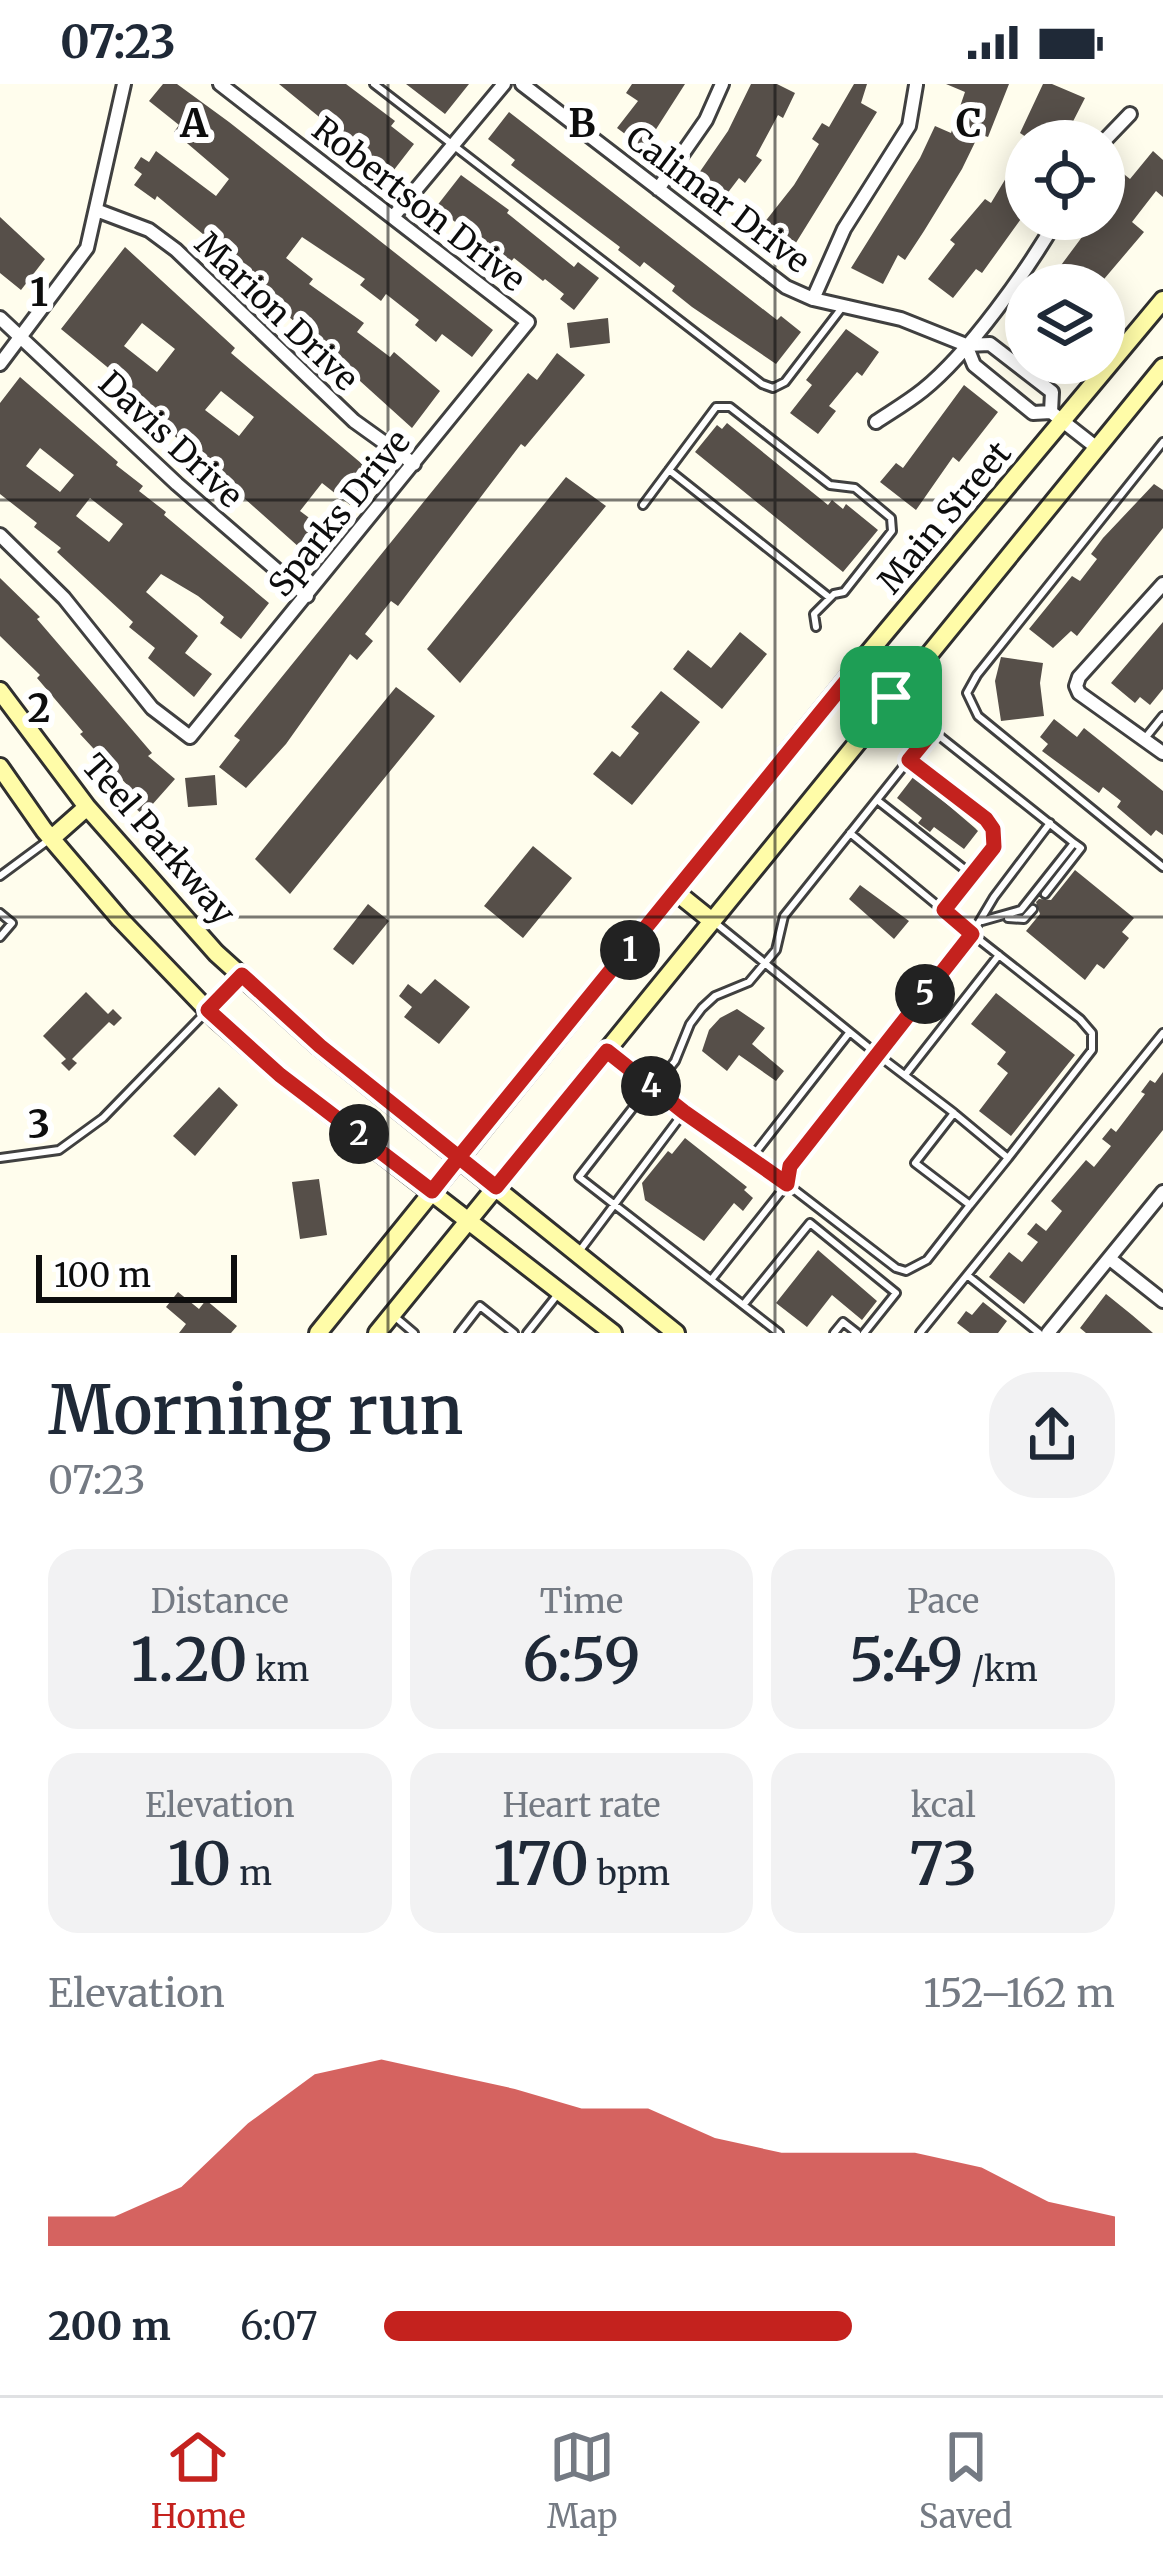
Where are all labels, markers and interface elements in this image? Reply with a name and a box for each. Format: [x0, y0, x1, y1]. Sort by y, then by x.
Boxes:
text: 07:23 [60, 14, 176, 70]
text: A [179, 99, 209, 148]
text: B [568, 99, 596, 148]
text: C [956, 99, 982, 148]
street label: Robertson Drive [304, 109, 533, 300]
street label: Calimar Drive [618, 117, 818, 282]
map controls [1005, 120, 1125, 384]
button: locate [1005, 120, 1125, 240]
street label: Marion Drive [187, 224, 367, 399]
button: layers [1005, 264, 1125, 384]
text: 1 [30, 268, 48, 317]
street label: Davis Drive [90, 363, 251, 516]
street label: Sparks Drive [260, 422, 419, 605]
street label: Main Street [869, 433, 1020, 601]
pin [840, 646, 942, 748]
icon: arrive [858, 664, 924, 730]
text: 2 [28, 684, 50, 733]
street label: Teel Parkway [73, 746, 244, 934]
pin: 1 [600, 920, 660, 980]
text: 1 [622, 929, 638, 970]
pin: 5 [895, 964, 955, 1024]
text: 5 [915, 973, 935, 1014]
pin: 4 [621, 1056, 681, 1116]
text: 4 [641, 1065, 661, 1106]
text: 3 [28, 1100, 50, 1149]
pin: 2 [329, 1104, 389, 1164]
text: 2 [349, 1113, 369, 1154]
scale bar [36, 1249, 237, 1302]
text: 100 m [54, 1255, 151, 1296]
text: Morning run [48, 1369, 463, 1452]
button: share [989, 1372, 1115, 1498]
text: 07:23 [48, 1456, 146, 1505]
text: Distance [151, 1581, 289, 1622]
text: Time [540, 1581, 623, 1622]
text: Pace [907, 1581, 979, 1622]
text: 1.20 [130, 1622, 248, 1697]
text: 6:59 [522, 1622, 641, 1697]
text: 5:49 [849, 1622, 963, 1697]
text: km [248, 1649, 309, 1690]
text: /km [963, 1649, 1038, 1690]
text: Elevation [145, 1785, 295, 1826]
text: Heart rate [503, 1785, 660, 1826]
text: kcal [911, 1785, 976, 1826]
text: 10 [168, 1826, 231, 1901]
text: 170 [493, 1826, 589, 1901]
text: 73 [909, 1826, 977, 1901]
text: m [231, 1853, 272, 1894]
text: bpm [589, 1853, 670, 1894]
text: Elevation [48, 1969, 225, 2018]
text: 152–162 m [923, 1969, 1115, 2018]
text: 200 m [48, 2302, 171, 2351]
text: 6:07 [240, 2302, 318, 2351]
tab: Home [151, 2424, 246, 2537]
tab: Map [547, 2424, 617, 2537]
tab: Saved [919, 2424, 1012, 2537]

